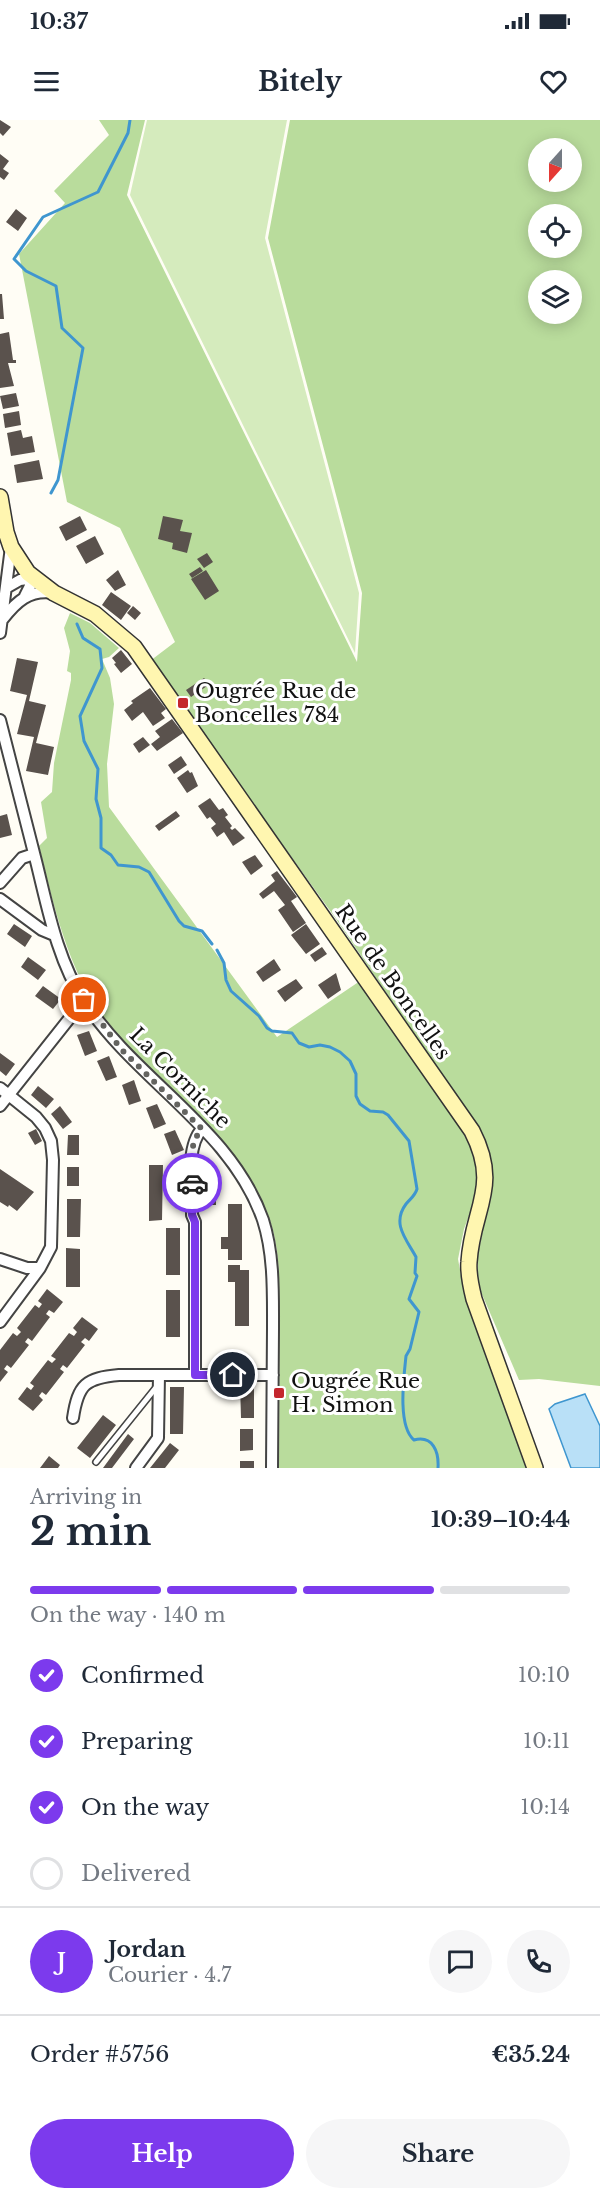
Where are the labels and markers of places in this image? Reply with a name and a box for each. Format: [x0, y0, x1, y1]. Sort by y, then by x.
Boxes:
place label: Ougrée Rue de Boncelles 784 [195, 678, 356, 728]
marker: Ougrée Rue de Boncelles 784 [176, 696, 190, 710]
pin [58, 974, 109, 1025]
pin [207, 1349, 258, 1400]
place label: Ougrée Rue H. Simon [291, 1368, 420, 1418]
marker: Ougrée Rue H. Simon [272, 1386, 286, 1400]

